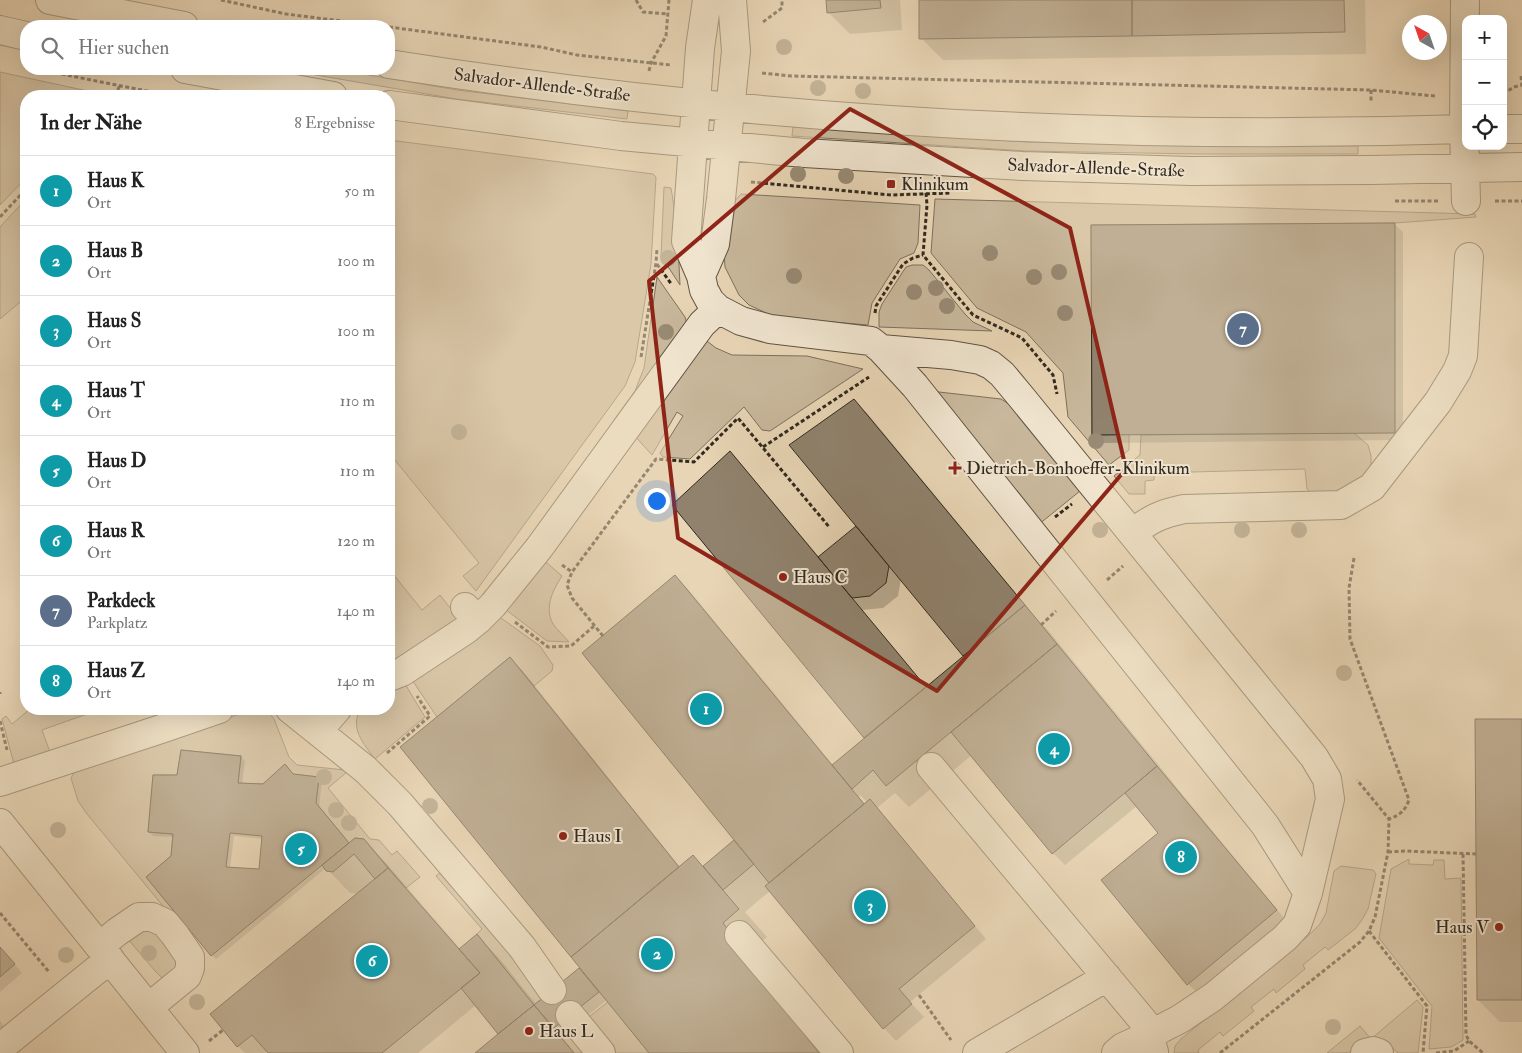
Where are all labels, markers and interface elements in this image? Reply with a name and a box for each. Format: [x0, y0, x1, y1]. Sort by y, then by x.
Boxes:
north arrow [1402, 15, 1447, 60]
map controls [1462, 15, 1507, 150]
button: + [1462, 15, 1507, 60]
search box [20, 20, 395, 75]
icon: search [38, 34, 66, 62]
text: Hier suchen [78, 36, 169, 60]
button: − [1462, 60, 1507, 105]
street label: Salvador-Allende-Straße [453, 63, 632, 107]
button: locate [1462, 105, 1507, 150]
text: In der Nähe [40, 109, 142, 136]
text: 8 Ergebnisse [294, 113, 375, 133]
street label: Salvador-Allende-Straße [1007, 153, 1186, 183]
text: Haus K [87, 169, 144, 193]
place label: Klinikum [901, 173, 969, 196]
marker: Klinikum [885, 178, 897, 190]
text: 1 [53, 181, 59, 201]
text: 50 m [344, 181, 375, 201]
text: Ort [87, 193, 111, 213]
text: Haus B [87, 239, 143, 263]
text: 2 [52, 251, 60, 271]
text: 100 m [337, 251, 375, 271]
text: Ort [87, 263, 111, 283]
text: Haus S [87, 309, 141, 333]
pin: 7 [1227, 310, 1259, 348]
text: 3 [53, 321, 59, 341]
text: 100 m [337, 321, 375, 341]
text: Ort [87, 333, 111, 353]
text: Haus T [87, 379, 145, 403]
text: 4 [52, 391, 60, 411]
text: 110 m [340, 391, 375, 411]
text: Ort [87, 403, 111, 423]
text: Haus D [87, 449, 146, 473]
place label: Dietrich-Bonhoeffer-Klinikum [966, 457, 1190, 480]
text: 5 [52, 461, 60, 481]
text: 110 m [340, 461, 375, 481]
marker: Dietrich-Bonhoeffer-Klinikum [948, 461, 962, 475]
text: Ort [87, 473, 111, 493]
your location [644, 488, 670, 514]
text: Haus R [87, 519, 144, 543]
text: 6 [52, 531, 60, 551]
text: 120 m [337, 531, 375, 551]
text: Ort [87, 543, 111, 563]
place label: Haus C [793, 566, 848, 589]
marker: Haus C [777, 571, 789, 583]
text: Parkdeck [87, 589, 155, 613]
text: 7 [52, 601, 60, 621]
text: 140 m [337, 601, 375, 621]
text: Parkplatz [87, 613, 148, 633]
text: Haus Z [87, 659, 145, 683]
text: 8 [52, 671, 60, 691]
text: 140 m [337, 671, 375, 691]
text: Ort [87, 683, 111, 703]
pin: 1 [690, 690, 722, 728]
pin: 4 [1038, 730, 1070, 768]
place label: Haus I [573, 825, 622, 848]
pin: 5 [285, 830, 317, 868]
marker: Haus I [557, 830, 569, 842]
pin: 8 [1165, 838, 1197, 876]
pin: 3 [854, 887, 886, 925]
place label: Haus V [1435, 916, 1490, 939]
marker: Haus V [1493, 921, 1505, 933]
pin: 2 [641, 935, 673, 973]
pin: 6 [356, 942, 388, 980]
place label: Haus L [539, 1020, 593, 1043]
marker: Haus L [523, 1025, 535, 1037]

